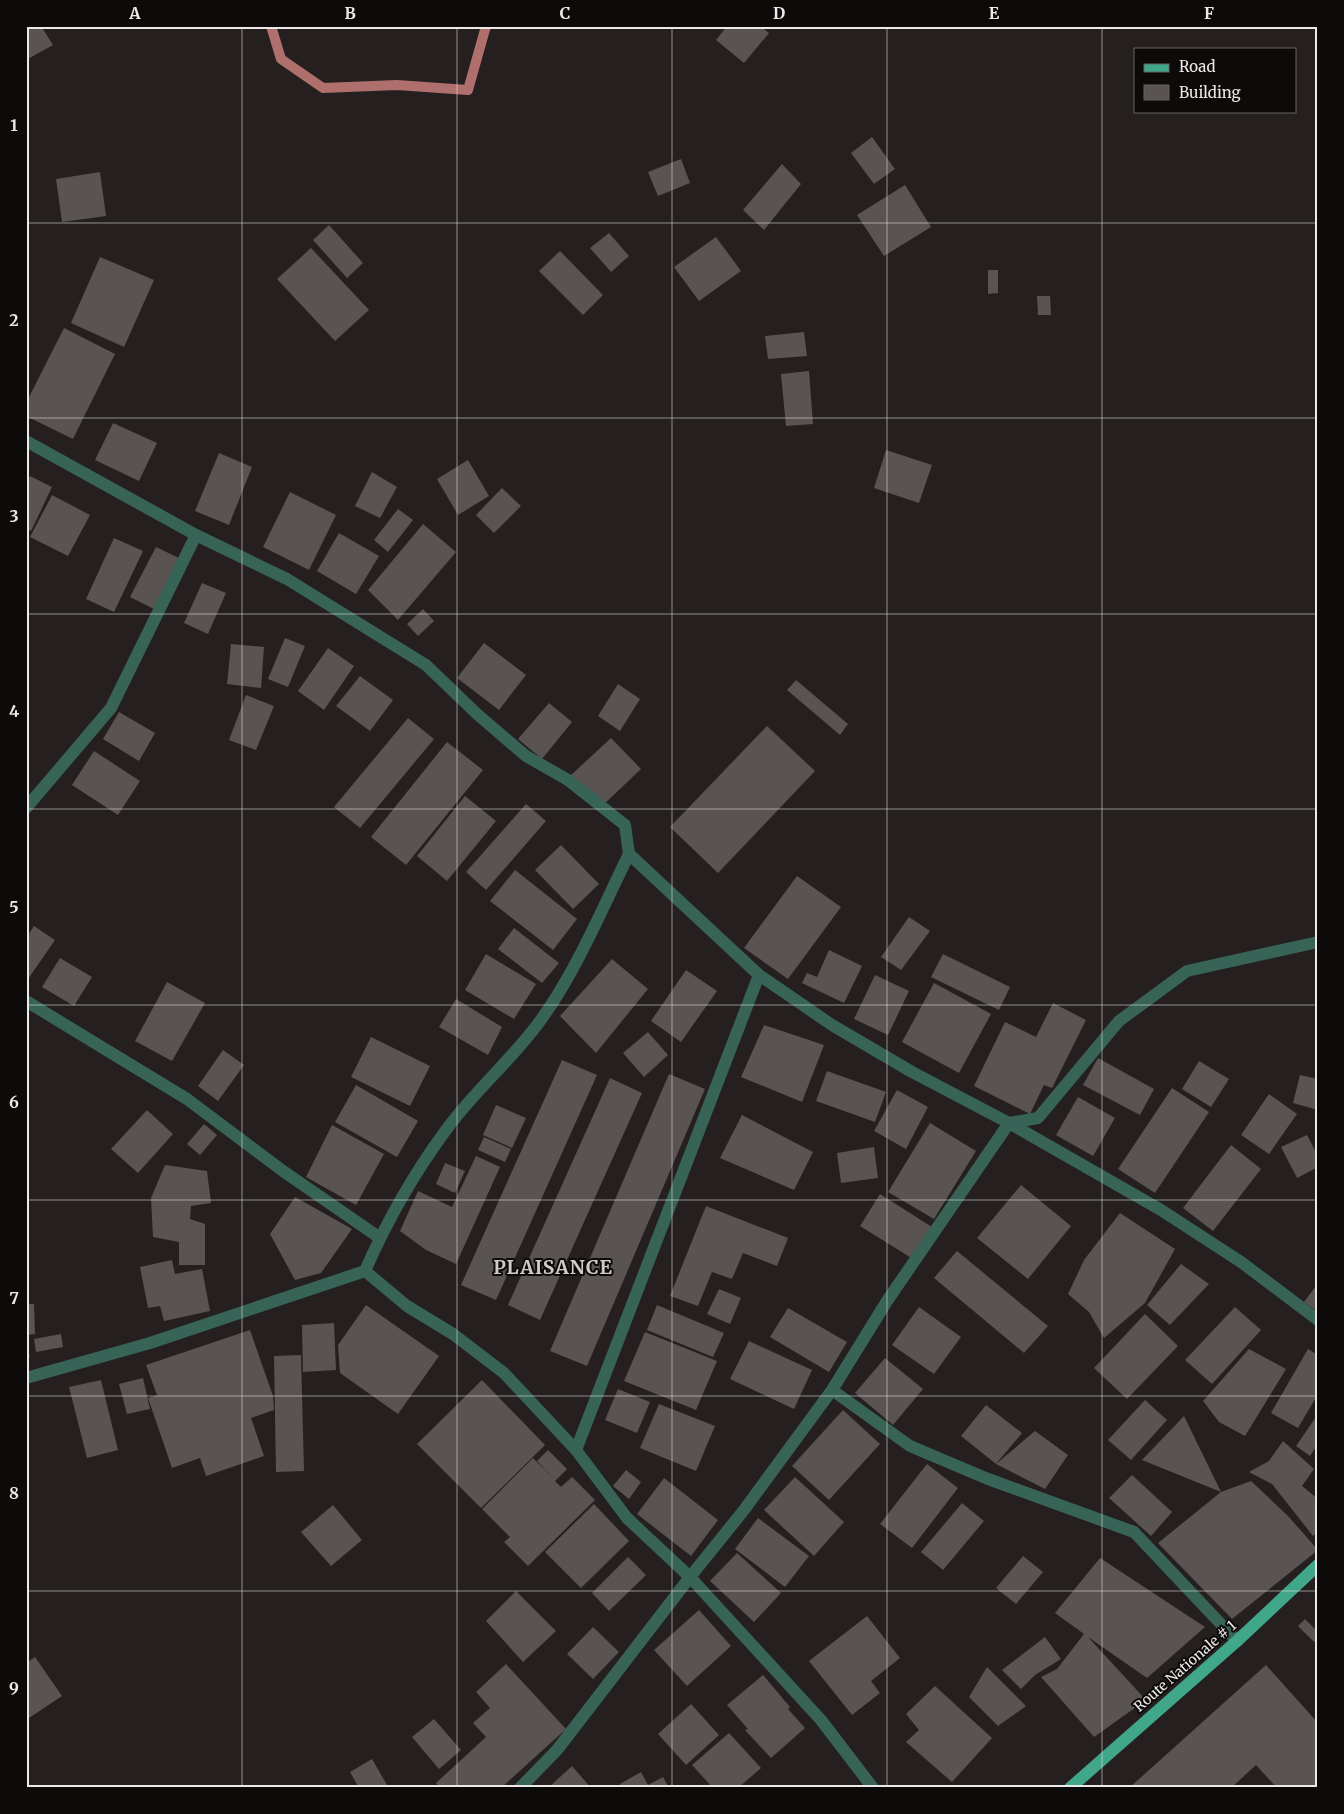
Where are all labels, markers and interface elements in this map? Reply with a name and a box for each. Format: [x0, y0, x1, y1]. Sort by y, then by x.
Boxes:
text: A [128, 3, 141, 23]
text: B [344, 3, 356, 23]
text: C [560, 3, 570, 23]
text: D [773, 3, 785, 23]
text: E [989, 3, 1000, 23]
text: F [1204, 3, 1214, 23]
legend [1134, 48, 1296, 112]
text: Road [1179, 57, 1215, 76]
text: Building [1179, 83, 1241, 102]
text: 1 [10, 115, 18, 135]
text: 2 [9, 310, 19, 330]
text: 3 [9, 506, 19, 526]
text: 4 [9, 701, 19, 721]
text: 5 [9, 897, 19, 917]
text: 6 [9, 1092, 19, 1112]
district label: PLAISANCE [493, 1255, 613, 1279]
text: 7 [9, 1288, 19, 1308]
text: 8 [9, 1483, 19, 1503]
street label: Route Nationale # 1 [1130, 1617, 1240, 1715]
text: 9 [9, 1678, 19, 1698]

